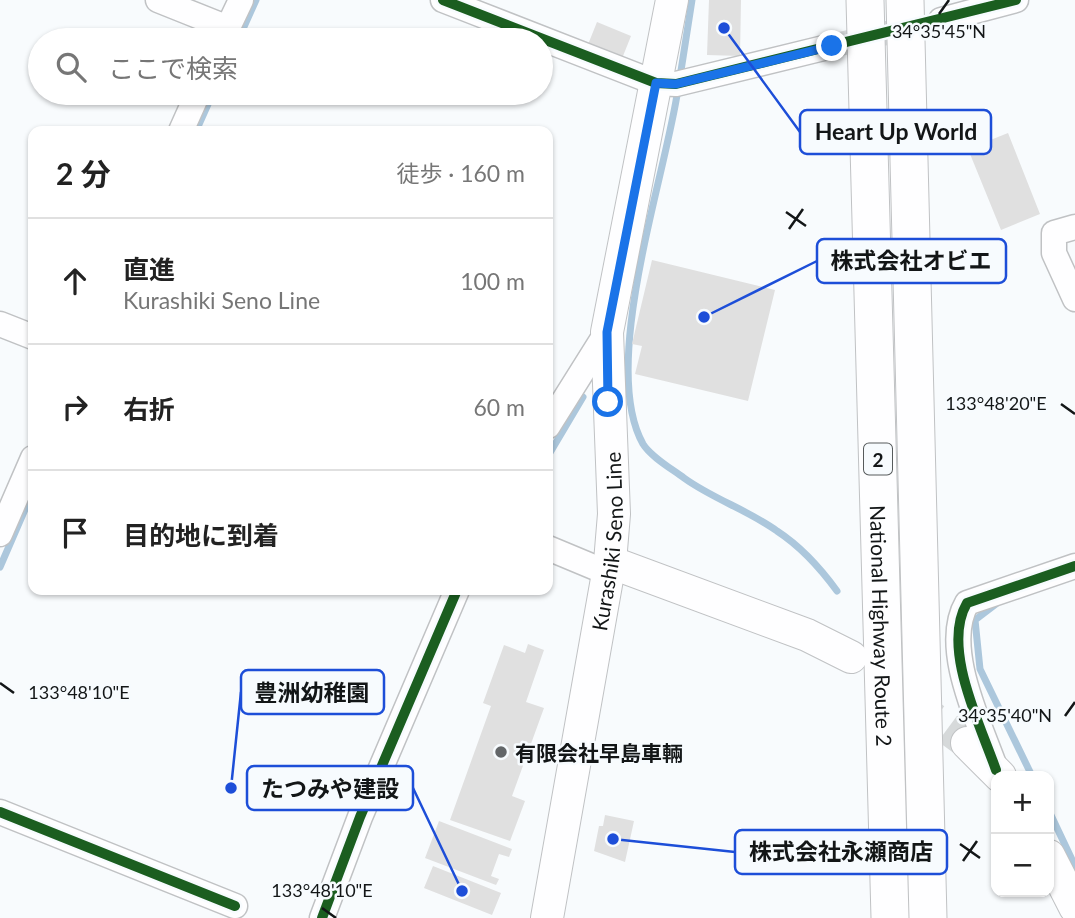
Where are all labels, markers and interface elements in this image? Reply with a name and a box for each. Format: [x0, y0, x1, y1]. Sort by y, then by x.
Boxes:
text: 34°35'45"N [892, 20, 986, 42]
search box [28, 28, 553, 105]
route end [816, 30, 847, 61]
icon: search [52, 48, 90, 86]
text: ここで検索 [108, 52, 238, 84]
callout: Heart Up World [800, 110, 991, 154]
text: Heart Up World [815, 117, 977, 145]
text: 2 分 [56, 155, 111, 191]
text: 徒歩 · 160 m [396, 159, 525, 187]
callout: 株式会社オビエ [817, 239, 1006, 283]
text: 株式会社オビエ [831, 246, 992, 274]
text: 直進 [123, 253, 175, 285]
icon: ahead [56, 262, 94, 300]
text: 100 m [460, 267, 525, 295]
text: Kurashiki Seno Line [123, 286, 320, 314]
route start [592, 386, 623, 417]
icon: right [56, 388, 94, 426]
text: 133°48'20"E [945, 392, 1047, 414]
text: 右折 [123, 393, 175, 425]
text: 60 m [474, 393, 525, 421]
road number: 2 [864, 444, 892, 474]
street label: Kurashiki Seno Line [586, 451, 627, 633]
street label: National Highway Route 2 [866, 505, 898, 747]
icon: arrive [56, 514, 94, 552]
text: 目的地に到着 [123, 519, 279, 551]
callout: 豊洲幼稚園 [241, 670, 384, 714]
text: 豊洲幼稚園 [255, 678, 370, 706]
text: 133°48'10"E [28, 681, 130, 703]
text: 34°35'40"N [958, 704, 1052, 726]
place label: 有限会社早島車輛 [515, 740, 683, 765]
marker: 有限会社早島車輛 [493, 744, 509, 760]
callout: たつみや建設 [247, 766, 413, 810]
map controls [991, 771, 1054, 897]
button: + [991, 771, 1054, 834]
text: たつみや建設 [261, 774, 399, 802]
callout: 株式会社永瀬商店 [735, 830, 947, 874]
button: − [991, 834, 1054, 897]
text: 株式会社永瀬商店 [749, 837, 933, 865]
text: 133°48'10"E [271, 879, 373, 901]

